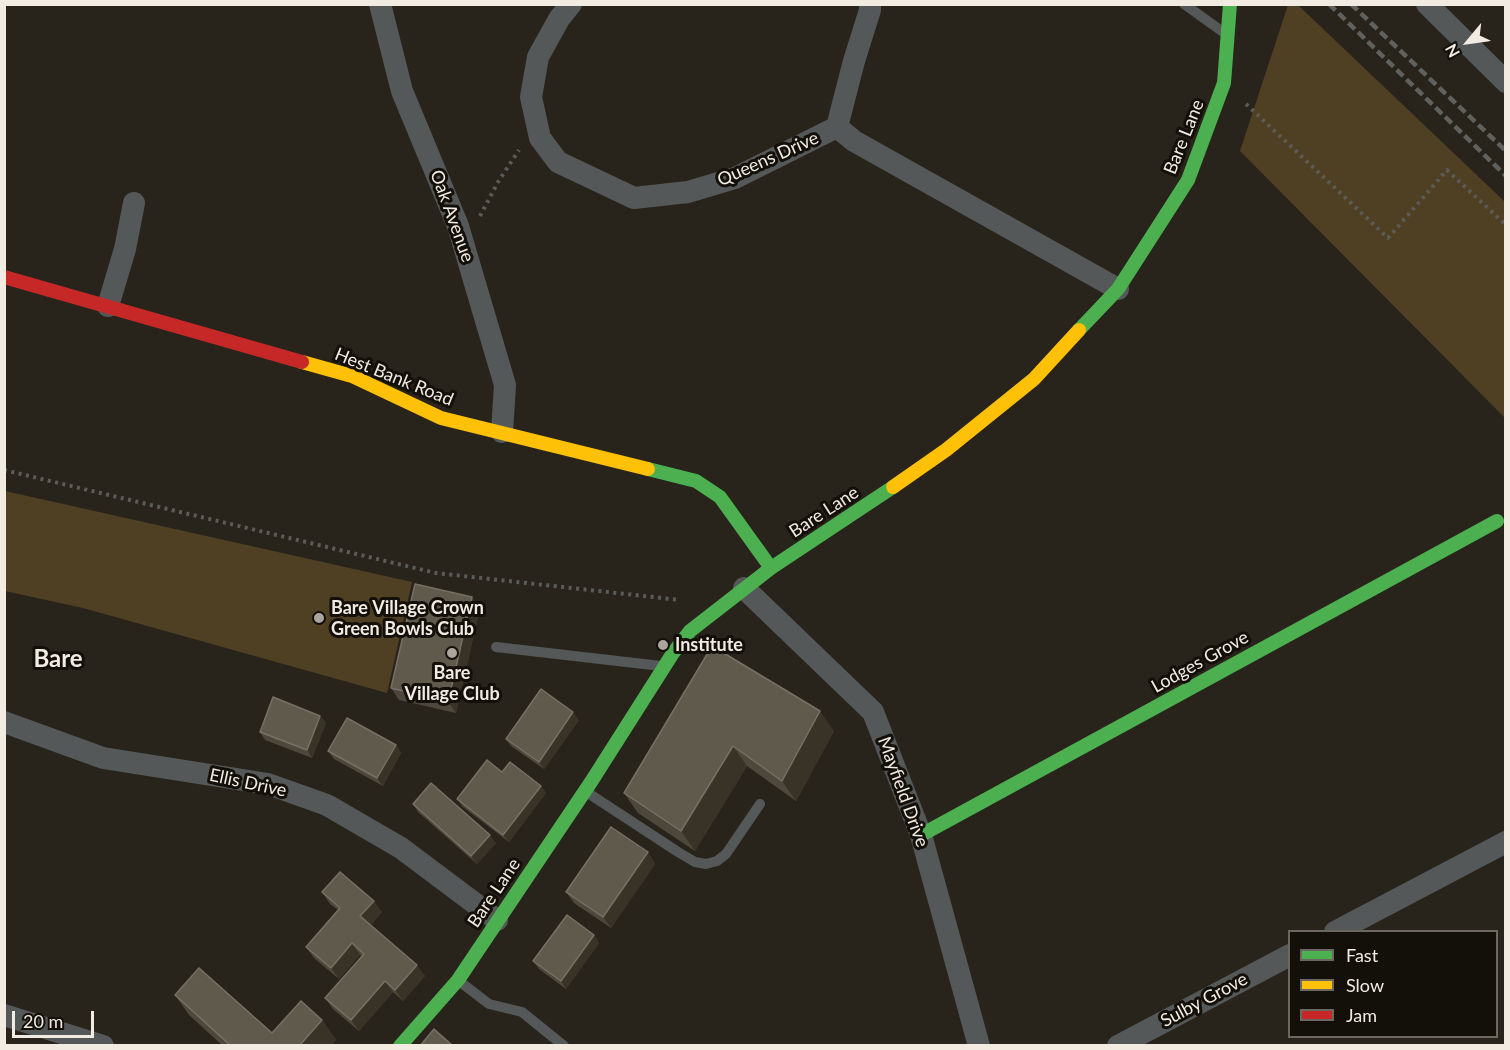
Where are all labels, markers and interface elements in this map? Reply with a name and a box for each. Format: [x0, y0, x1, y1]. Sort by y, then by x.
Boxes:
north arrow [1438, 12, 1498, 72]
text: N [1441, 41, 1463, 61]
street label: Bare Lane [1159, 97, 1209, 177]
street label: Queens Drive [714, 127, 822, 191]
street label: Oak Avenue [425, 167, 479, 265]
street label: Hest Bank Road [332, 343, 456, 411]
street label: Bare Lane [785, 482, 863, 542]
place label: Bare Village Crown Green Bowls Club [331, 597, 484, 640]
marker: Bare Village Crown Green Bowls Club [312, 611, 326, 625]
street label: Lodges Grove [1148, 626, 1252, 698]
place label: Institute [675, 634, 743, 656]
marker: Institute [656, 638, 670, 652]
district label: Bare [33, 645, 83, 673]
marker: Bare Village Club [445, 646, 459, 660]
place label: Bare Village Club [404, 662, 500, 704]
street label: Mayfield Drive [873, 734, 933, 850]
street label: Ellis Drive [207, 764, 289, 802]
street label: Bare Lane [463, 854, 525, 932]
legend [1288, 930, 1498, 1038]
text: Fast [1346, 944, 1378, 966]
street label: Sulby Grove [1157, 968, 1251, 1032]
text: Slow [1346, 974, 1384, 996]
scale bar [15, 999, 98, 1037]
text: Jam [1346, 1004, 1377, 1026]
text: 20 m [23, 1010, 63, 1032]

